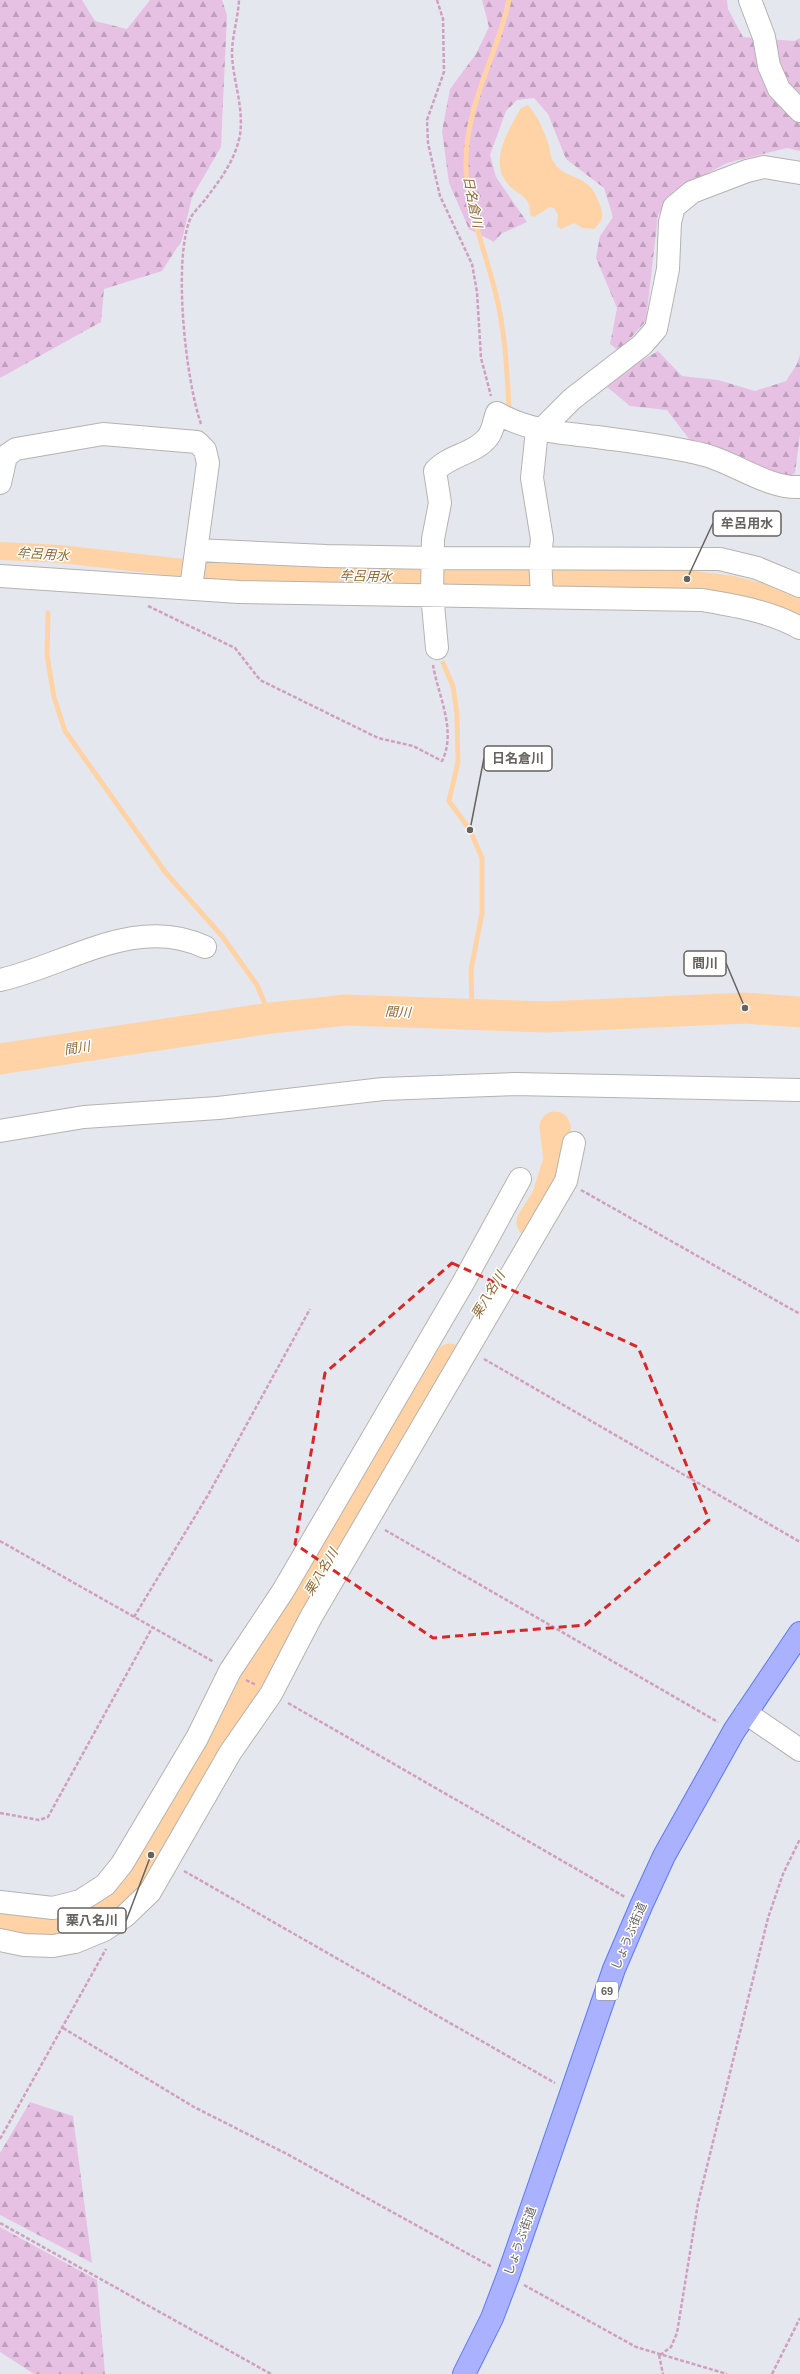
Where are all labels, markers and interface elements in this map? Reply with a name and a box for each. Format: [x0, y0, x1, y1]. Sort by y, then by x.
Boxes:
water label: 日名倉川 [461, 175, 486, 231]
callout: 牟呂用水 [713, 511, 781, 536]
text: 牟呂用水 [721, 516, 773, 531]
water label: 牟呂用水 [17, 545, 71, 563]
water label: 牟呂用水 [340, 568, 394, 584]
callout: 日名倉川 [484, 746, 552, 771]
text: 日名倉川 [492, 751, 544, 766]
callout: 間川 [684, 951, 726, 976]
text: 間川 [692, 956, 718, 971]
water label: 間川 [385, 1004, 413, 1020]
water label: 間川 [63, 1038, 93, 1057]
water label: 栗八名川 [468, 1267, 509, 1321]
water label: 栗八名川 [301, 1544, 342, 1598]
street label: しょうぶ街道 [608, 1900, 650, 1972]
callout: 栗八名川 [58, 1908, 126, 1933]
text: 栗八名川 [66, 1913, 118, 1928]
road number: 69 [596, 1982, 618, 2000]
street label: しょうぶ街道 [501, 2205, 539, 2277]

